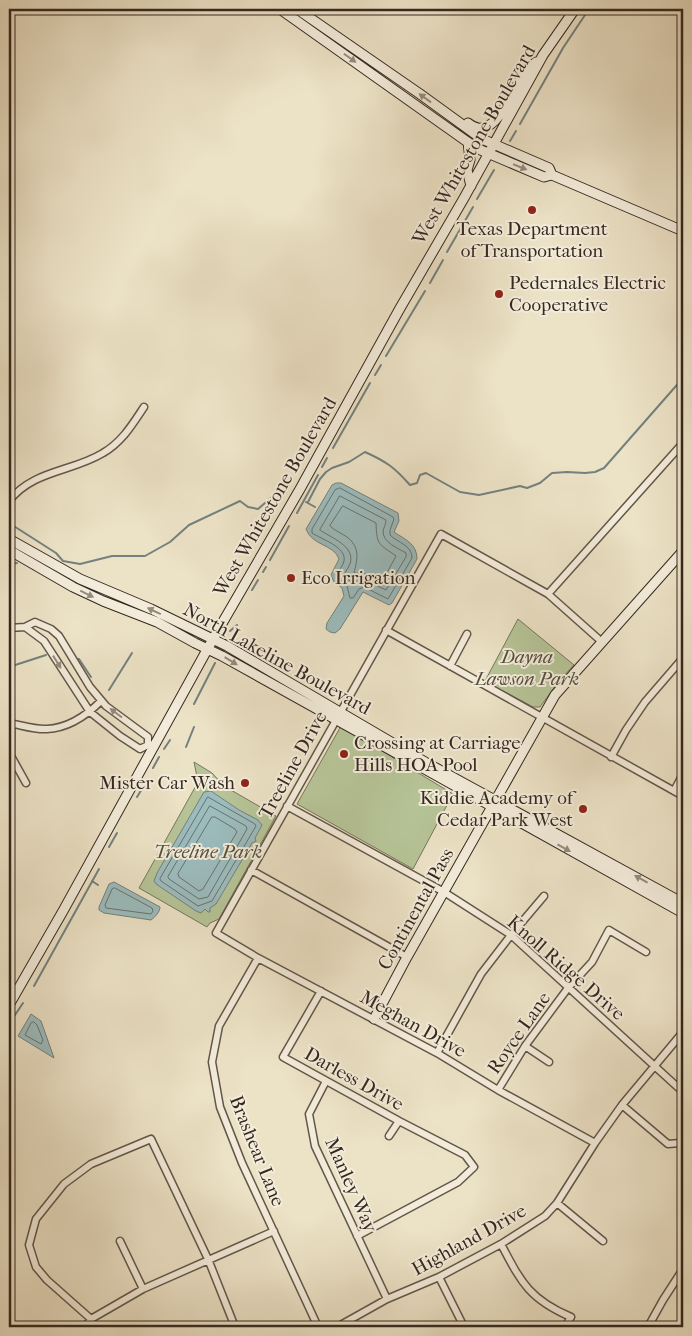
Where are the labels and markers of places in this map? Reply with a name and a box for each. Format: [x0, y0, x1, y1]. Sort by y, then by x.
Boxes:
marker: Texas Department of Transportation [526, 204, 538, 216]
place label: Texas Department of Transportation [456, 218, 608, 262]
place label: Pedernales Electric Cooperative [509, 272, 666, 316]
marker: Pedernales Electric Cooperative [493, 288, 505, 300]
place label: Eco Irrigation [301, 567, 416, 589]
marker: Eco Irrigation [285, 572, 297, 584]
place label: Crossing at Carriage Hills HOA Pool [354, 732, 521, 776]
marker: Crossing at Carriage Hills HOA Pool [338, 748, 350, 760]
place label: Mister Car Wash [99, 772, 235, 794]
marker: Mister Car Wash [239, 777, 251, 789]
place label: Kiddie Academy of Cedar Park West [420, 787, 577, 831]
marker: Kiddie Academy of Cedar Park West [577, 803, 589, 815]

